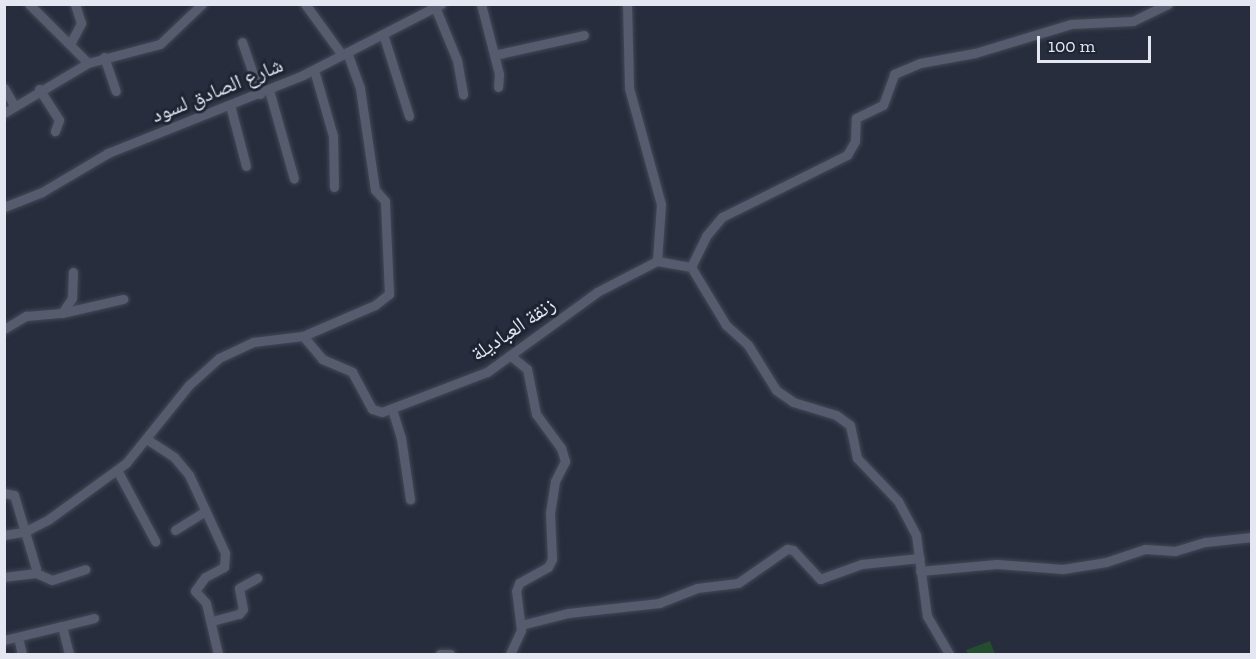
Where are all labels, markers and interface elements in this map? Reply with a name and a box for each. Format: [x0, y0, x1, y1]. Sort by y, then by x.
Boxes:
scale bar [1040, 24, 1154, 62]
text: 100 m [1048, 35, 1095, 57]
street label: شارع الصادق لسود [148, 52, 286, 128]
street label: زنقة العباديلة [466, 292, 560, 366]

